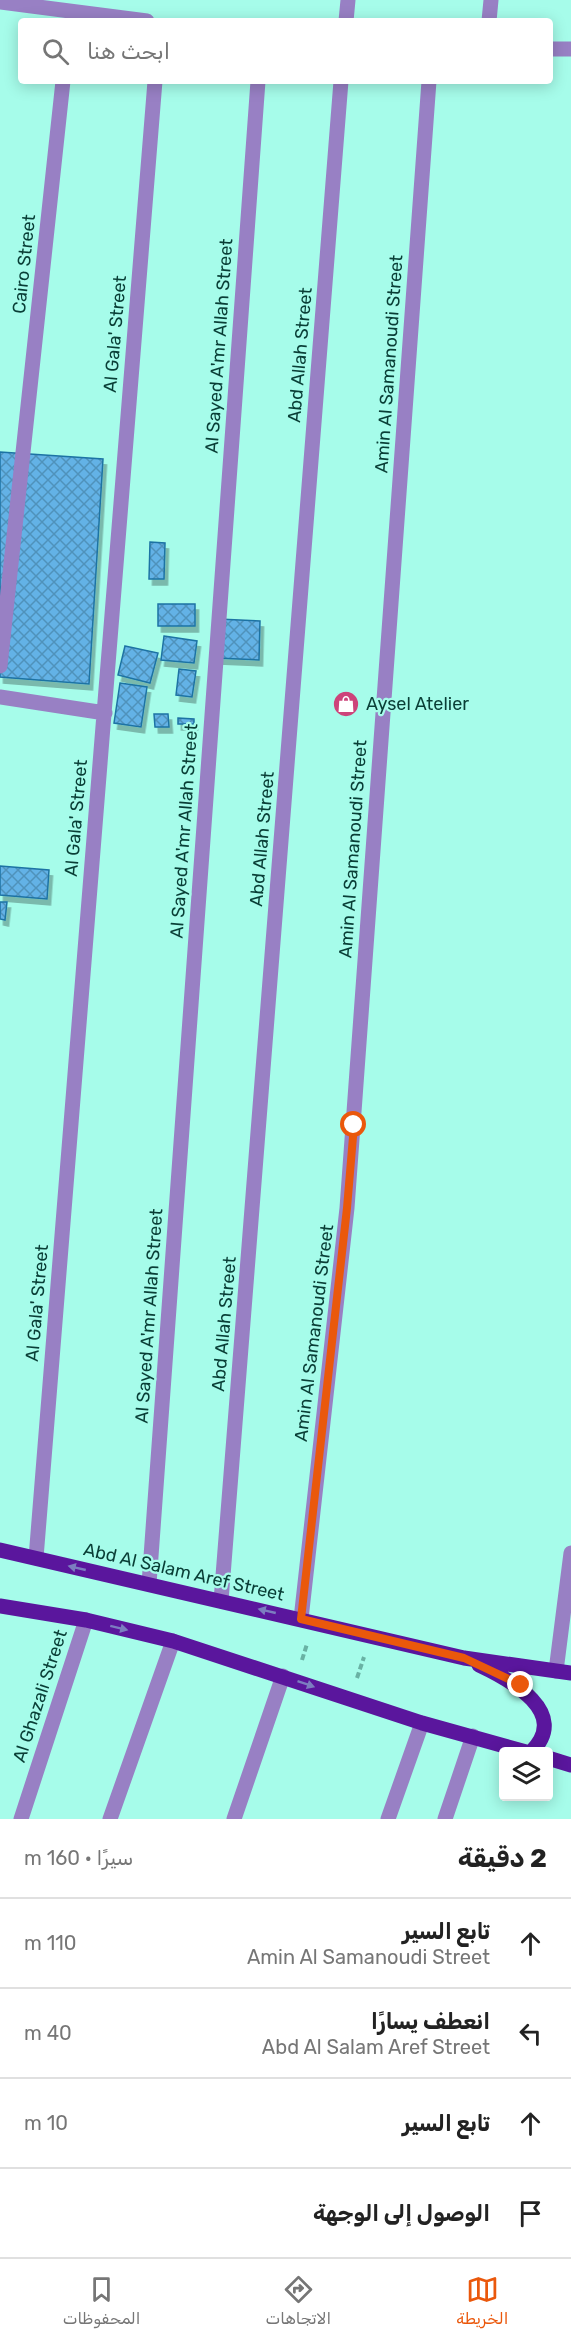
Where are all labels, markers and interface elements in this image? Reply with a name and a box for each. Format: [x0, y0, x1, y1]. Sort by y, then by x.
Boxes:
search box [18, 18, 553, 84]
icon: search [39, 35, 72, 68]
text: ابحث هنا [87, 38, 170, 65]
street label: Cairo Street [8, 213, 40, 315]
street label: Al Sayed A'mr Allah Street [201, 238, 237, 454]
street label: Amin Al Samanoudi Street [370, 254, 408, 474]
street label: Al Gala' Street [99, 275, 131, 393]
street label: Abd Allah Street [283, 287, 317, 423]
shop icon: Aysel Atelier [331, 689, 361, 719]
place label: Aysel Atelier [366, 693, 469, 715]
street label: Al Sayed A'mr Allah Street [166, 723, 202, 939]
street label: Amin Al Samanoudi Street [334, 739, 372, 959]
street label: Al Gala' Street [60, 759, 92, 877]
street label: Abd Allah Street [245, 771, 279, 907]
route start [340, 1111, 366, 1137]
street label: Al Sayed A'mr Allah Street [131, 1208, 167, 1424]
street label: Amin Al Samanoudi Street [290, 1223, 338, 1443]
street label: Al Gala' Street [21, 1244, 53, 1362]
street label: Abd Allah Street [207, 1256, 241, 1392]
street label: Abd Al Salam Aref Street [81, 1538, 287, 1606]
one-way arrow [68, 1562, 86, 1572]
one-way arrow [257, 1606, 276, 1615]
one-way arrow [110, 1624, 128, 1634]
street label: Al Ghazali Street [8, 1627, 72, 1765]
route end [507, 1671, 533, 1697]
one-way arrow [297, 1680, 315, 1689]
map controls [499, 1747, 553, 1801]
button: layers [499, 1747, 553, 1801]
text: 2 دقيقة [458, 1843, 547, 1874]
text: سيرًا · 160 m [24, 1846, 133, 1870]
text: تابع السير [402, 1918, 490, 1945]
icon: ahead [514, 1927, 547, 1960]
text: 110 m [24, 1931, 77, 1955]
text: Amin Al Samanoudi Street [247, 1945, 490, 1969]
text: انعطف يسارًا [371, 2008, 490, 2035]
icon: left [514, 2017, 547, 2050]
text: 40 m [24, 2021, 72, 2045]
text: Abd Al Salam Aref Street [262, 2035, 490, 2059]
icon: ahead [514, 2107, 547, 2140]
text: تابع السير [402, 2110, 490, 2137]
text: 10 m [24, 2111, 68, 2135]
icon: arrive [514, 2197, 547, 2230]
text: الوصول إلى الوجهة [313, 2200, 490, 2227]
tab: المحفوظات [63, 2273, 140, 2328]
tab: الاتجاهات [266, 2273, 331, 2328]
tab: الخريطة [456, 2273, 508, 2328]

